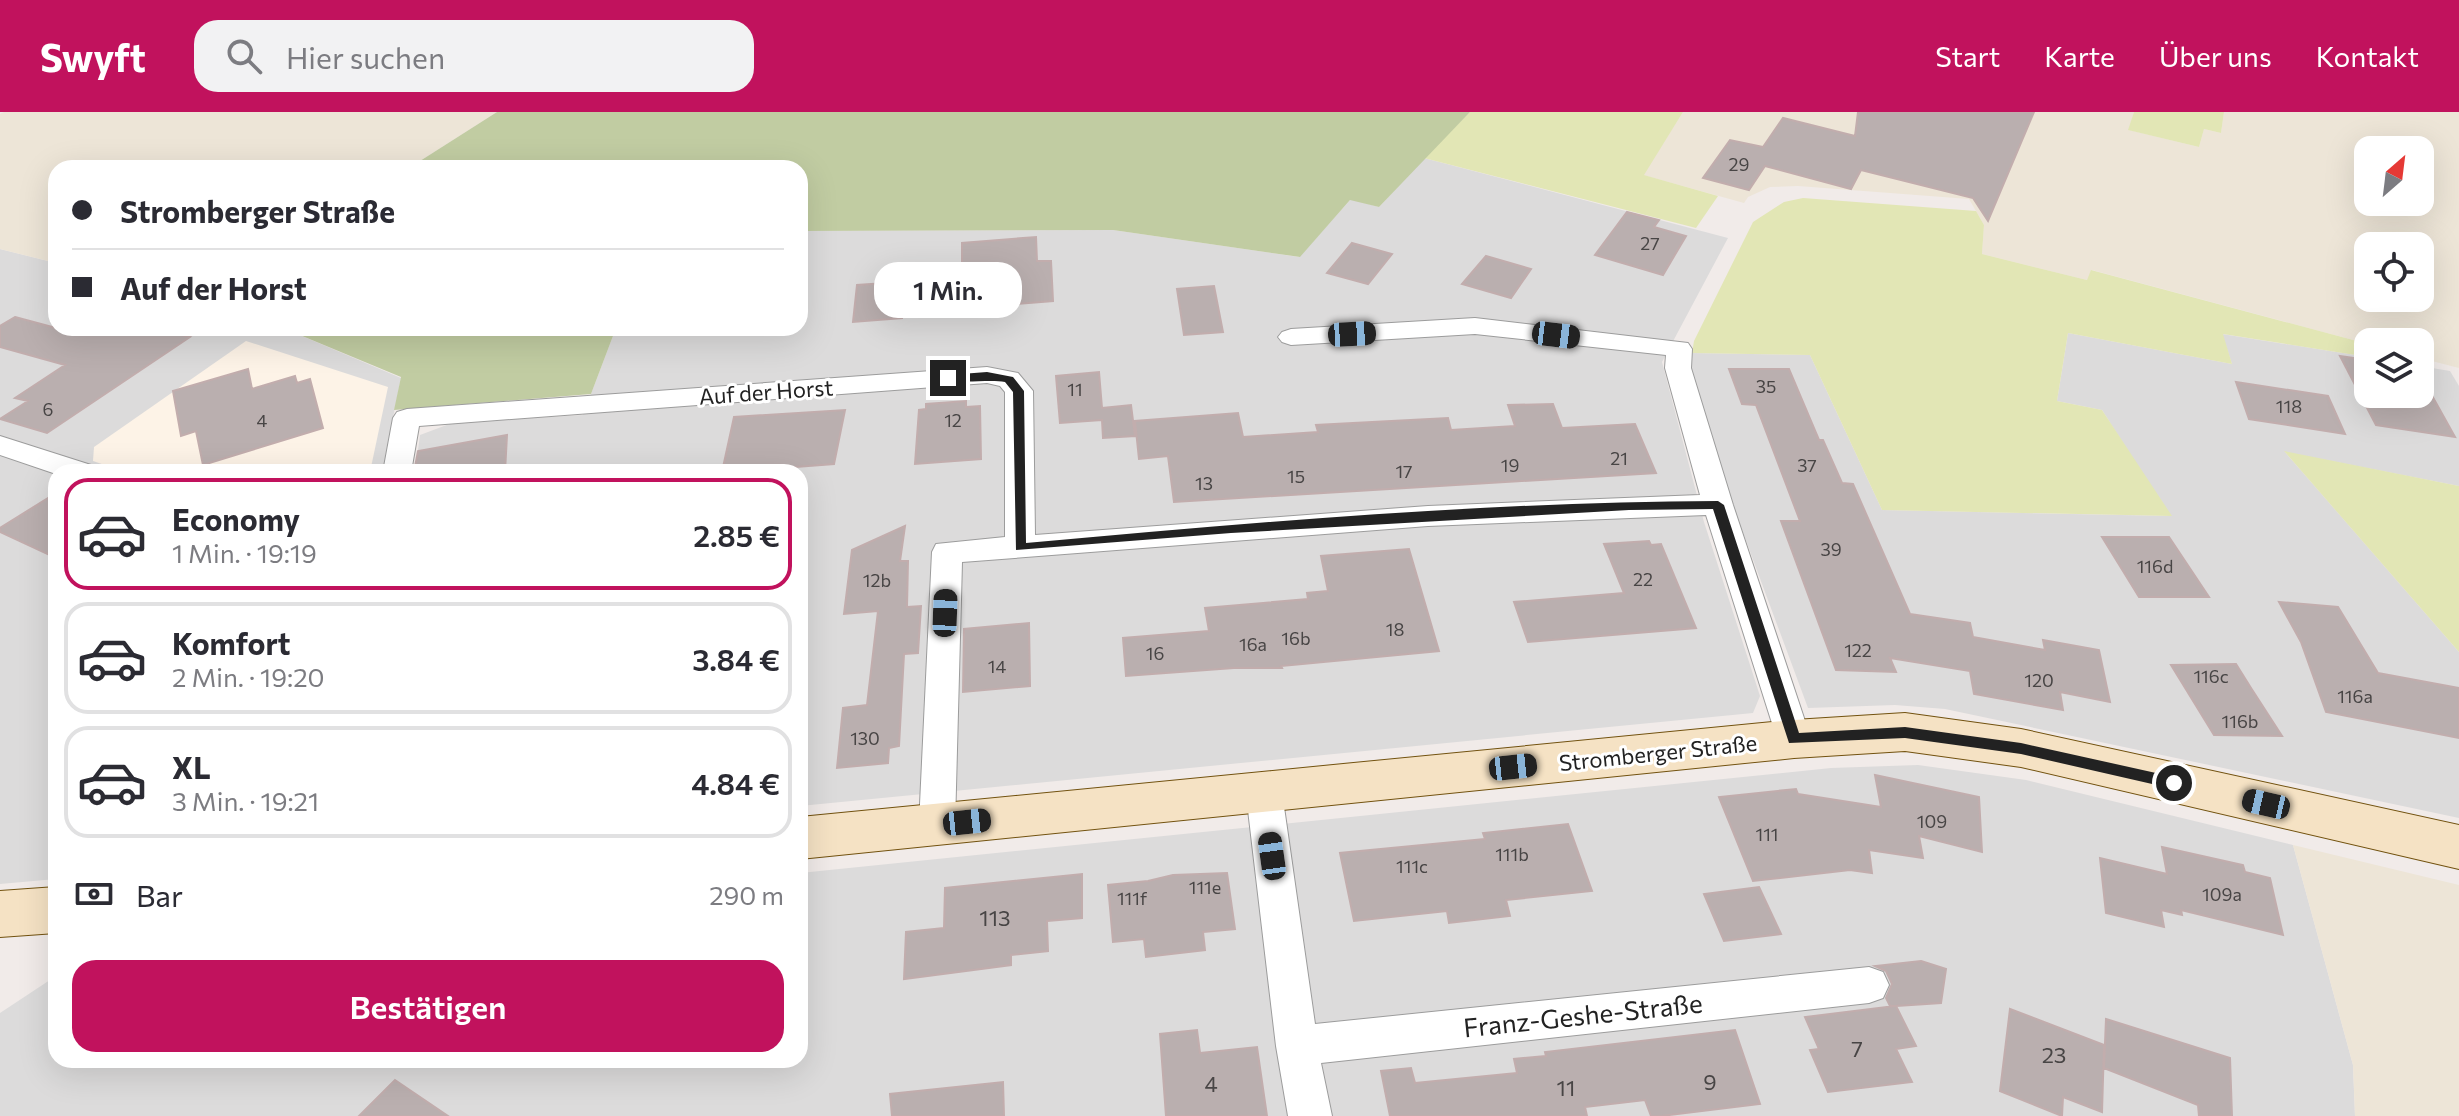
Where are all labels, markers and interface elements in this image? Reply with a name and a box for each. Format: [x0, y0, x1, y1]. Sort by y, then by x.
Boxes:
search box [194, 20, 754, 92]
text: Swyft [40, 33, 146, 80]
icon: search [222, 34, 266, 78]
text: Hier suchen [286, 38, 445, 75]
text: Start [1935, 39, 2000, 73]
text: Karte [2044, 39, 2115, 73]
text: Über uns [2159, 39, 2272, 73]
text: Kontakt [2316, 39, 2419, 73]
north arrow [2354, 136, 2434, 216]
map controls [2354, 136, 2434, 408]
house number: 29 [1729, 153, 1749, 175]
text: Stromberger Straße [120, 192, 395, 229]
house number: 27 [1640, 232, 1660, 254]
button: locate [2354, 232, 2434, 312]
callout: 1 Min. [874, 262, 1022, 318]
text: Auf der Horst [120, 269, 307, 306]
text: 1 Min. [913, 274, 983, 305]
car [1531, 320, 1581, 350]
car [1327, 321, 1377, 347]
button: layers [2354, 328, 2434, 408]
route end [930, 360, 966, 396]
street label: Auf der Horst [698, 373, 834, 410]
house number: 35 [1756, 375, 1776, 397]
house number: 11 [1067, 378, 1083, 400]
house number: 118 [2276, 395, 2302, 417]
house number: 6 [43, 398, 53, 420]
house number: 4 [257, 409, 268, 431]
house number: 12 [944, 409, 962, 431]
house number: 21 [1610, 447, 1628, 469]
house number: 19 [1501, 454, 1519, 476]
house number: 37 [1797, 454, 1817, 476]
house number: 17 [1395, 460, 1413, 482]
house number: 15 [1287, 465, 1305, 487]
house number: 13 [1195, 472, 1213, 494]
icon: car [76, 498, 148, 570]
text: Economy [172, 500, 300, 537]
text: 2.85 € [693, 516, 780, 553]
text: 1 Min. · 19:19 [172, 537, 317, 568]
house number: 39 [1820, 538, 1842, 560]
house number: 116d [2137, 555, 2173, 577]
house number: 22 [1633, 568, 1653, 590]
house number: 12b [863, 569, 891, 591]
car [932, 589, 958, 637]
house number: 18 [1386, 618, 1404, 640]
icon: car [76, 622, 148, 694]
text: Komfort [172, 624, 291, 661]
house number: 16b [1281, 627, 1311, 649]
house number: 16a [1239, 633, 1267, 655]
house number: 122 [1844, 639, 1872, 661]
text: 3.84 € [692, 640, 780, 677]
house number: 16 [1146, 642, 1164, 664]
house number: 14 [988, 655, 1006, 677]
text: 2 Min. · 19:20 [172, 661, 324, 692]
house number: 116c [2193, 665, 2229, 687]
house number: 120 [2024, 669, 2054, 691]
house number: 116a [2337, 685, 2373, 707]
house number: 116b [2222, 710, 2258, 732]
house number: 130 [850, 727, 880, 749]
street label: Stromberger Straße [1558, 729, 1758, 776]
icon: car [76, 746, 148, 818]
text: XL [172, 748, 211, 785]
car [1488, 753, 1538, 781]
text: 4.84 € [691, 764, 780, 801]
route start [2156, 765, 2192, 801]
text: 3 Min. · 19:21 [172, 785, 319, 816]
car [2240, 787, 2292, 821]
car [942, 808, 992, 836]
house number: 109 [1917, 810, 1947, 832]
house number: 111 [1755, 823, 1779, 845]
car [1257, 831, 1287, 881]
house number: 111b [1495, 843, 1529, 865]
house number: 111c [1396, 855, 1428, 877]
icon: cash [72, 872, 116, 916]
text: Bar [136, 876, 183, 913]
house number: 111e [1189, 876, 1221, 898]
text: 290 m [709, 879, 784, 910]
house number: 109a [2202, 883, 2242, 905]
house number: 111f [1117, 887, 1148, 909]
house number: 113 [979, 904, 1011, 931]
button: Bestätigen [72, 960, 784, 1052]
street label: Franz-Geshe-Straße [1462, 987, 1704, 1042]
house number: 7 [1851, 1035, 1863, 1062]
house number: 23 [2042, 1041, 2066, 1068]
house number: 9 [1703, 1068, 1717, 1095]
house number: 4 [1204, 1070, 1218, 1097]
house number: 11 [1557, 1074, 1575, 1101]

